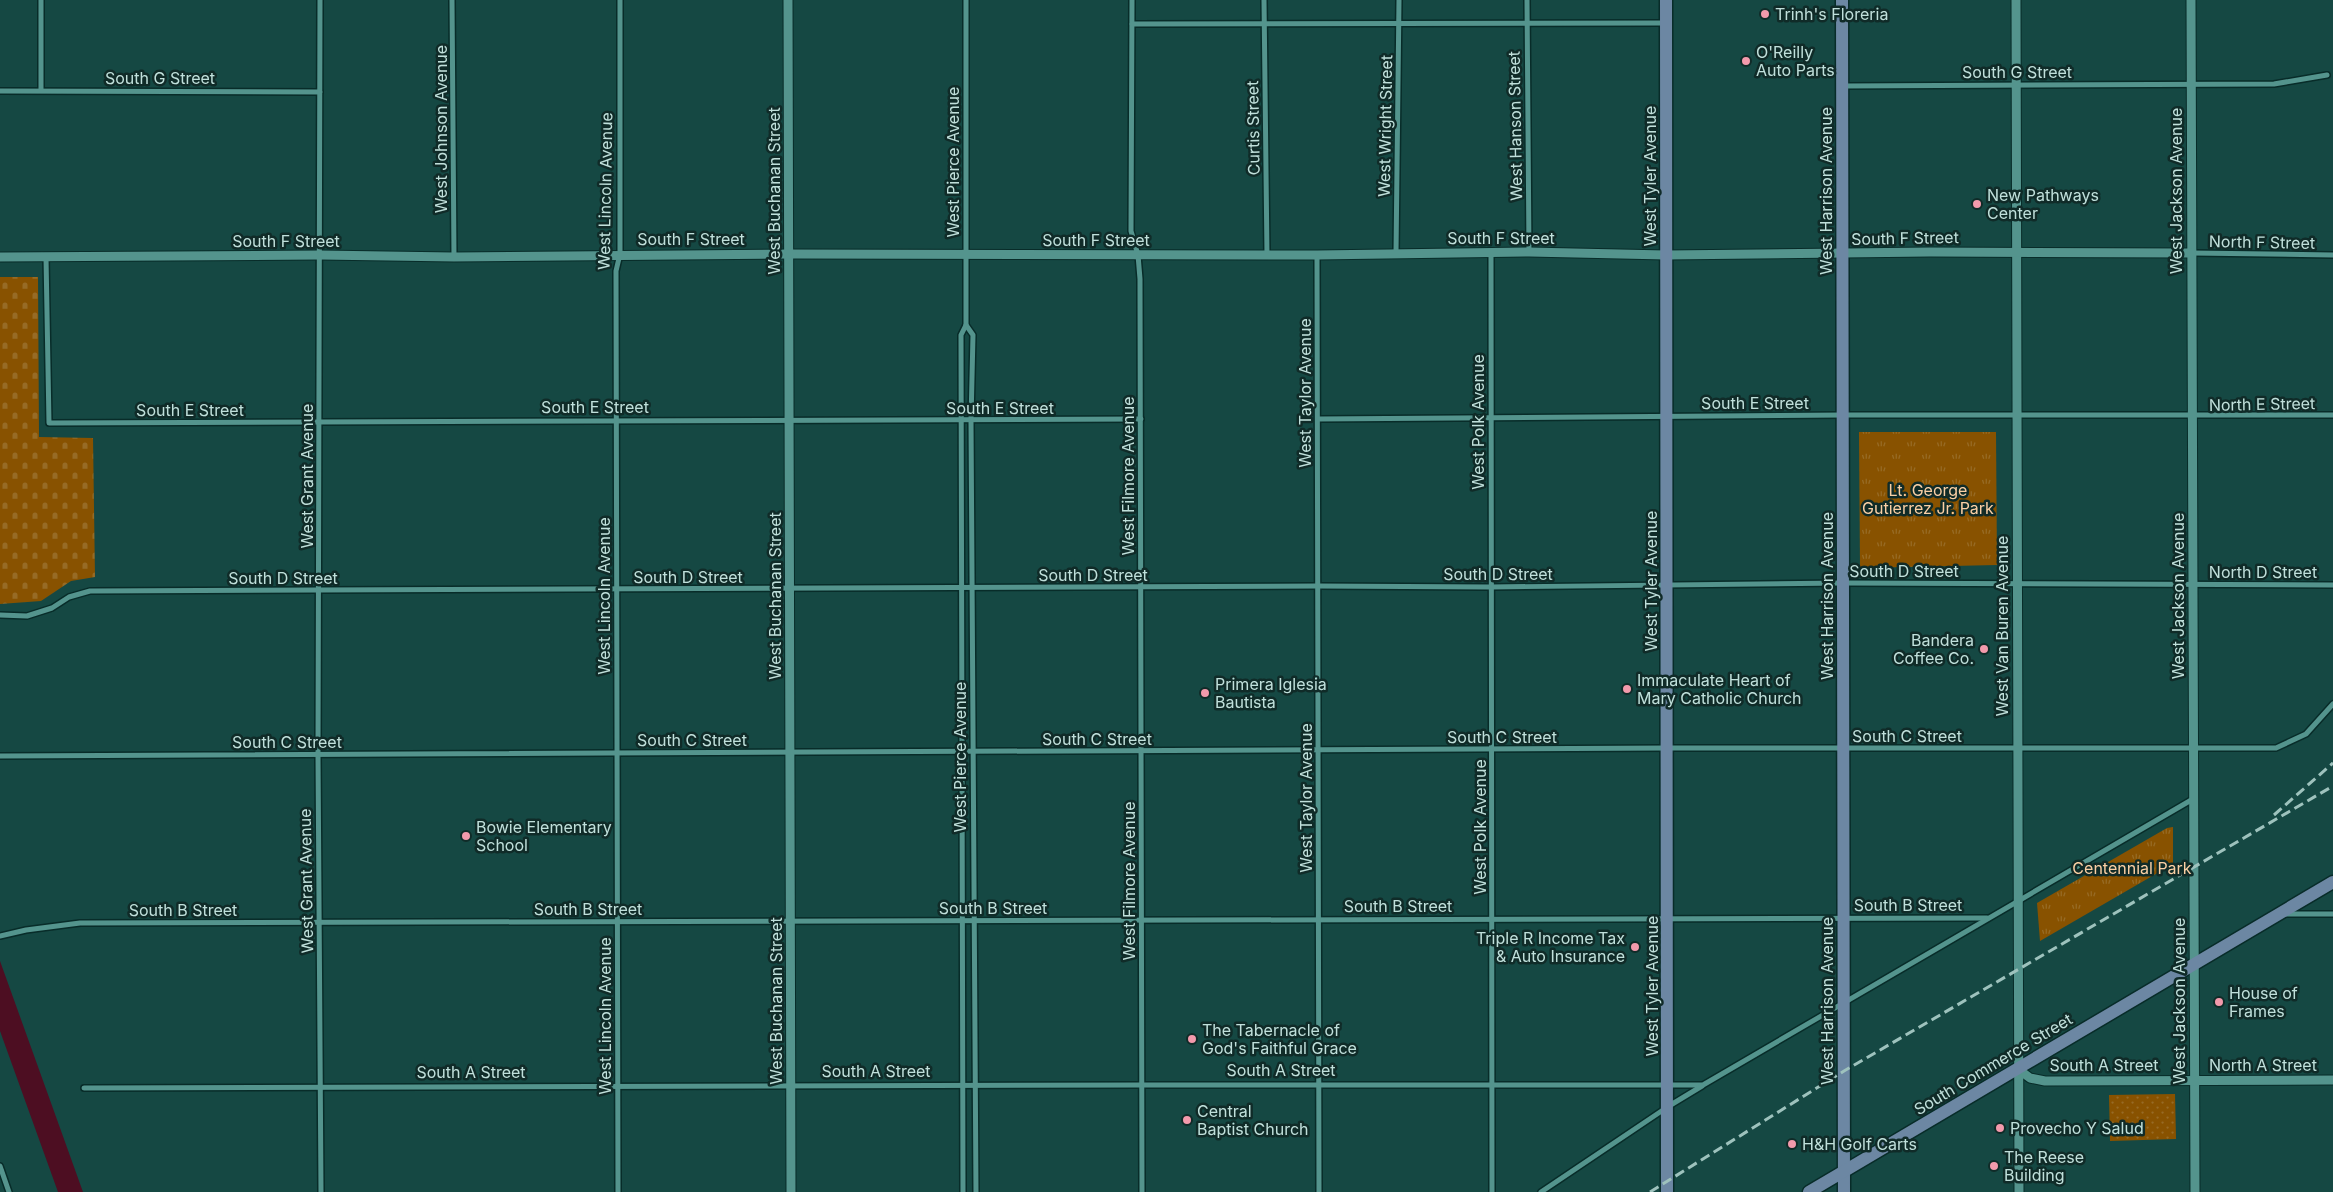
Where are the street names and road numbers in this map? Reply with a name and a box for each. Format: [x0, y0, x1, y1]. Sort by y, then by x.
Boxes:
street label: West Johnson Avenue [431, 45, 451, 213]
street label: West Hanson Street [1504, 51, 1526, 201]
street label: West Wright Street [1374, 55, 1396, 197]
street label: South G Street [1962, 62, 2072, 82]
street label: South G Street [105, 68, 215, 88]
street label: Curtis Street [1242, 81, 1264, 175]
street label: West Pierce Avenue [943, 87, 963, 237]
street label: West Tyler Avenue [1640, 106, 1660, 246]
street label: West Buchanan Street [764, 107, 784, 275]
street label: West Harrison Avenue [1816, 107, 1836, 275]
street label: West Jackson Avenue [2166, 108, 2186, 274]
street label: West Lincoln Avenue [594, 112, 616, 270]
street label: South F Street [1851, 227, 1959, 249]
street label: South F Street [1447, 228, 1555, 248]
street label: South F Street [637, 229, 745, 249]
street label: South F Street [1042, 230, 1150, 250]
street label: South F Street [232, 231, 340, 251]
street label: North F Street [2209, 231, 2315, 253]
street label: West Taylor Avenue [1295, 318, 1315, 468]
street label: West Polk Avenue [1468, 354, 1488, 490]
street label: South E Street [1701, 393, 1809, 413]
street label: North E Street [2209, 393, 2315, 415]
street label: West Filmore Avenue [1118, 396, 1138, 556]
street label: South E Street [541, 397, 649, 417]
street label: South E Street [946, 398, 1054, 418]
street label: South E Street [136, 400, 244, 420]
street label: West Grant Avenue [297, 404, 317, 548]
street label: West Tyler Avenue [1641, 511, 1661, 651]
street label: West Buchanan Street [765, 512, 785, 680]
street label: West Harrison Avenue [1817, 512, 1837, 680]
street label: West Jackson Avenue [2168, 513, 2188, 679]
street label: West Lincoln Avenue [594, 517, 614, 675]
street label: West Van Buren Avenue [1992, 536, 2012, 716]
street label: South D Street [1849, 561, 1959, 581]
street label: North D Street [2209, 562, 2317, 582]
street label: South D Street [1443, 564, 1553, 584]
street label: South D Street [1038, 565, 1148, 585]
street label: South D Street [633, 567, 743, 587]
street label: South D Street [228, 568, 338, 588]
street label: West Pierce Avenue [950, 682, 970, 832]
street label: West Taylor Avenue [1296, 723, 1316, 873]
street label: South C Street [1852, 726, 1962, 746]
street label: South C Street [1447, 727, 1557, 747]
street label: South C Street [1042, 729, 1152, 749]
street label: South C Street [637, 730, 747, 750]
street label: South C Street [232, 732, 342, 752]
street label: West Polk Avenue [1470, 759, 1490, 895]
street label: West Filmore Avenue [1119, 801, 1139, 961]
street label: West Grant Avenue [295, 808, 317, 954]
street label: South B Street [1854, 895, 1962, 915]
street label: South B Street [1344, 896, 1452, 916]
street label: South B Street [939, 898, 1047, 918]
street label: South B Street [534, 899, 642, 919]
street label: South B Street [129, 900, 237, 920]
street label: West Tyler Avenue [1642, 916, 1662, 1056]
street label: West Buchanan Street [766, 917, 786, 1085]
street label: West Harrison Avenue [1817, 917, 1837, 1085]
street label: West Jackson Avenue [2169, 918, 2189, 1084]
street label: West Lincoln Avenue [595, 937, 615, 1095]
street label: South Commerce Street [1910, 1009, 2076, 1119]
street label: South A Street [2049, 1055, 2159, 1075]
street label: North A Street [2209, 1055, 2317, 1075]
street label: South A Street [1226, 1060, 1336, 1080]
street label: South A Street [821, 1061, 931, 1081]
street label: South A Street [416, 1062, 526, 1082]

